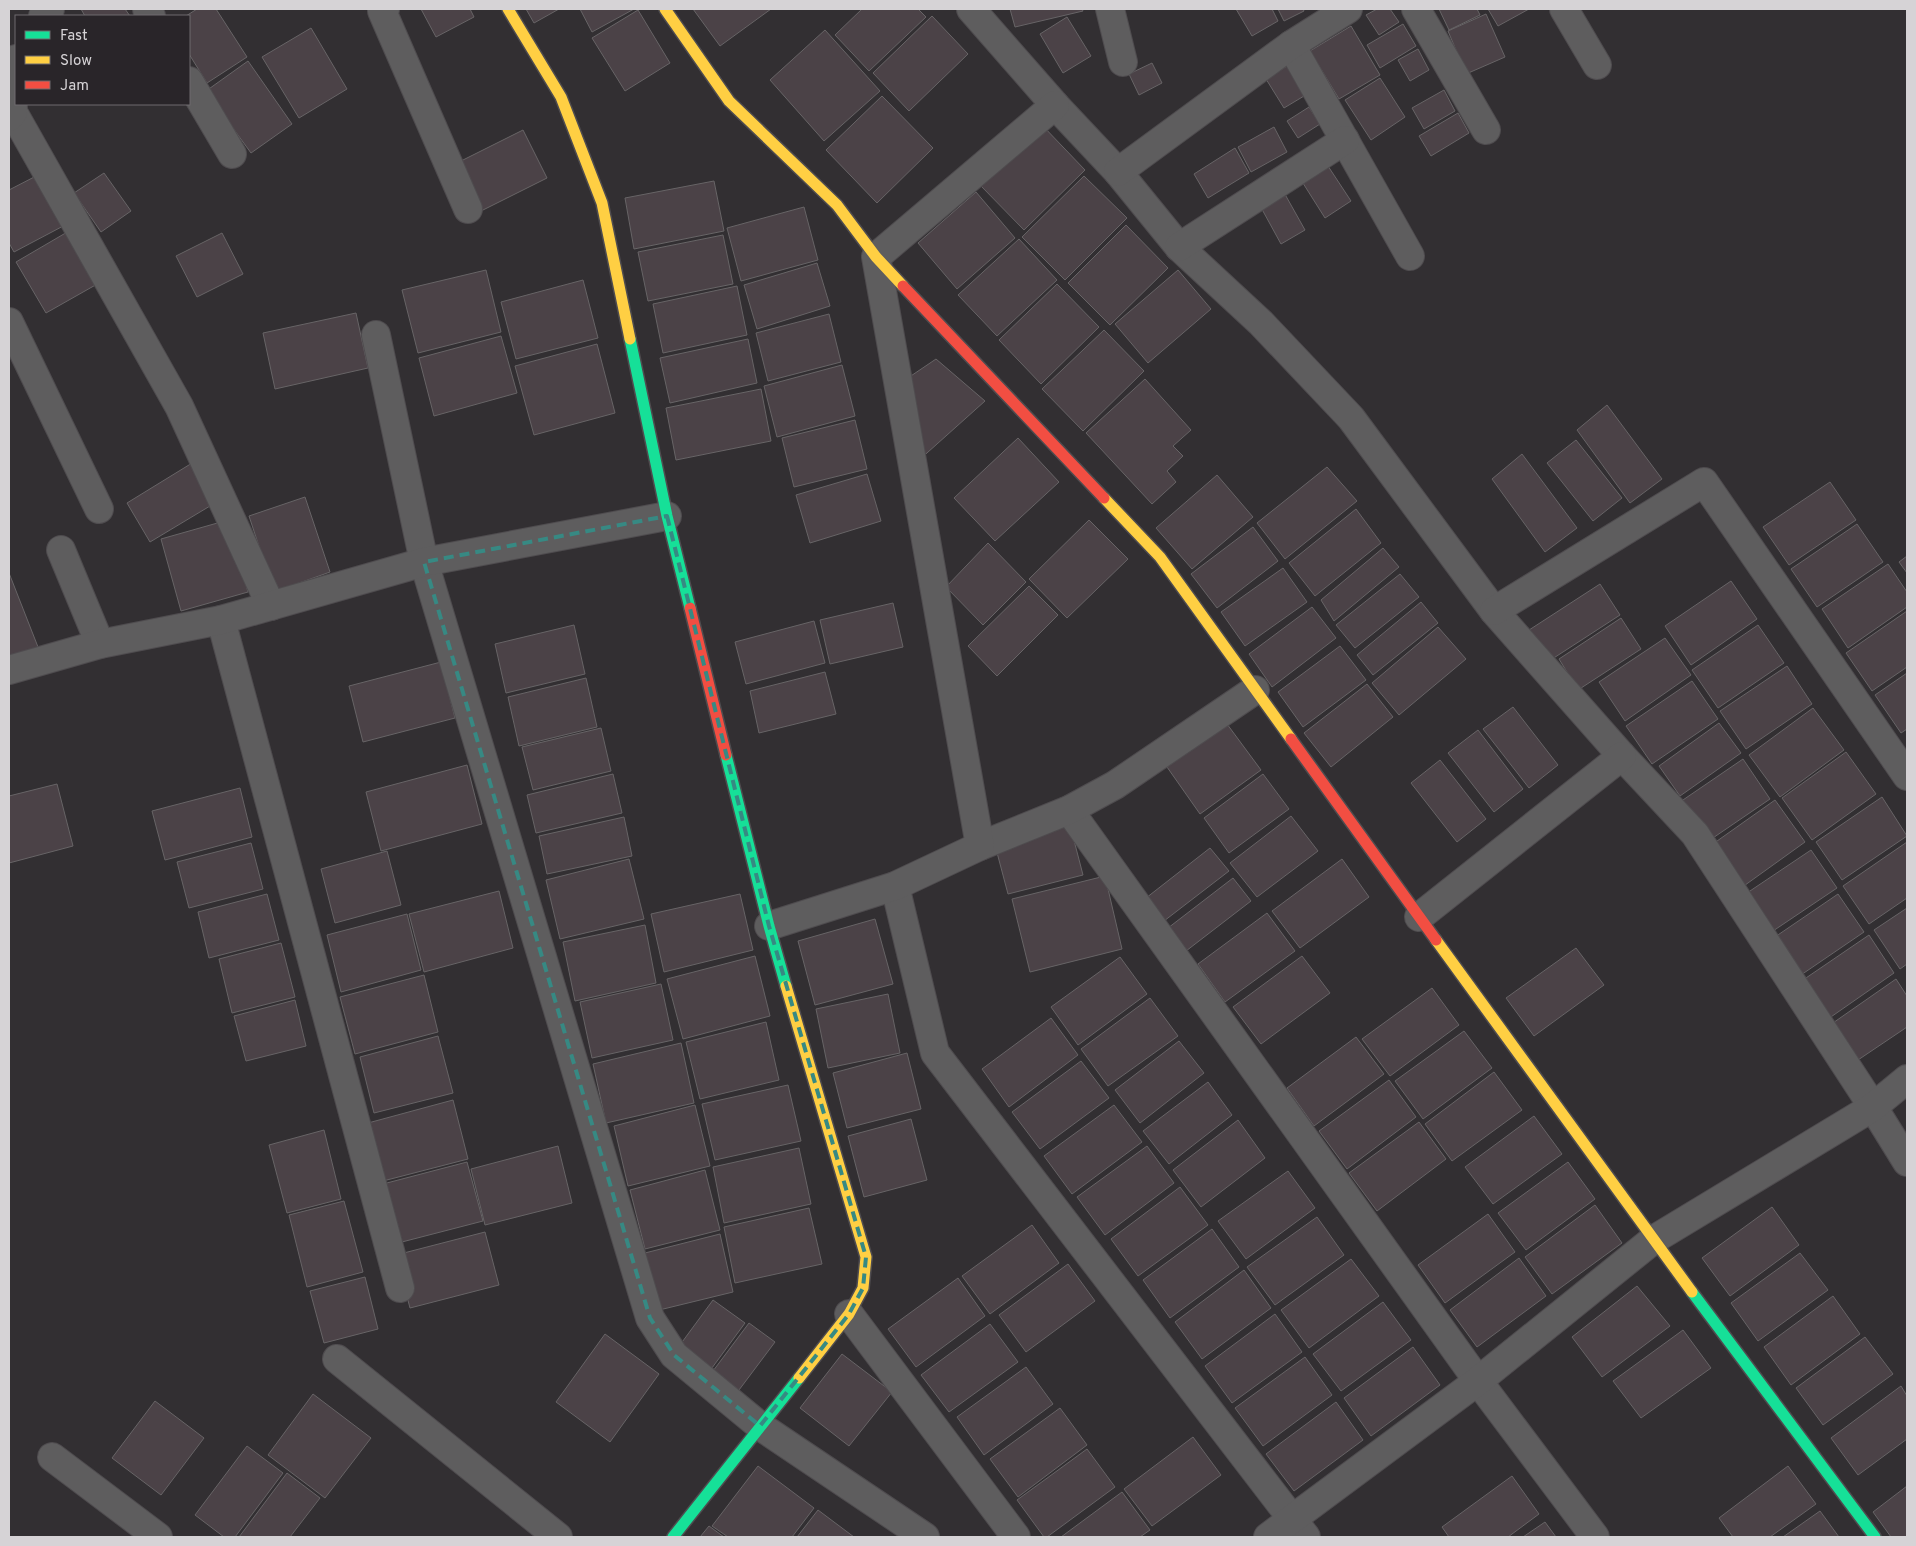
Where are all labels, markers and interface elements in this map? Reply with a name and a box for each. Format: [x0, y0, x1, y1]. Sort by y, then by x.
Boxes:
legend [15, 15, 190, 105]
text: Fast [60, 27, 88, 46]
text: Slow [60, 52, 92, 71]
text: Jam [60, 77, 89, 96]

